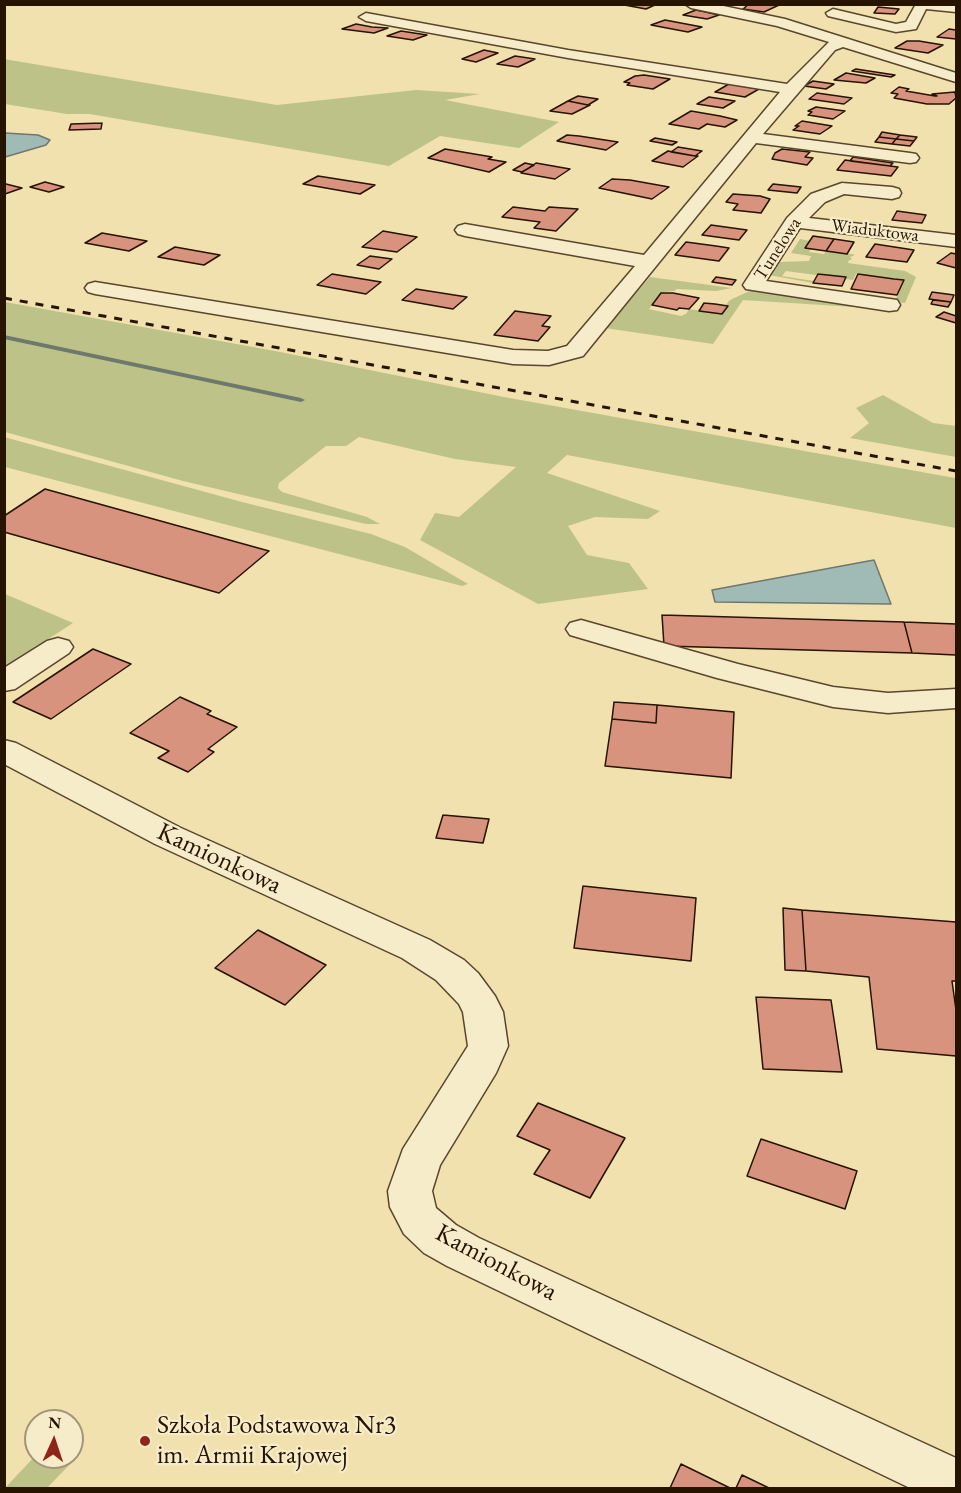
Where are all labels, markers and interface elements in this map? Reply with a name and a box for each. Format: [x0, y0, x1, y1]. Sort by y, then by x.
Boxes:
street label: Tunelowa [750, 214, 806, 284]
street label: Wiaduktowa [830, 215, 920, 247]
street label: Kamionkowa [152, 817, 286, 901]
street label: Kamionkowa [430, 1218, 562, 1308]
north arrow [24, 1409, 84, 1469]
place label: Szkoła Podstawowa Nr3 im. Armii Krajowej [157, 1410, 396, 1472]
text: N [48, 1412, 62, 1433]
marker: Szkoła Podstawowa Nr3 im. Armii Krajowej [138, 1434, 152, 1448]

